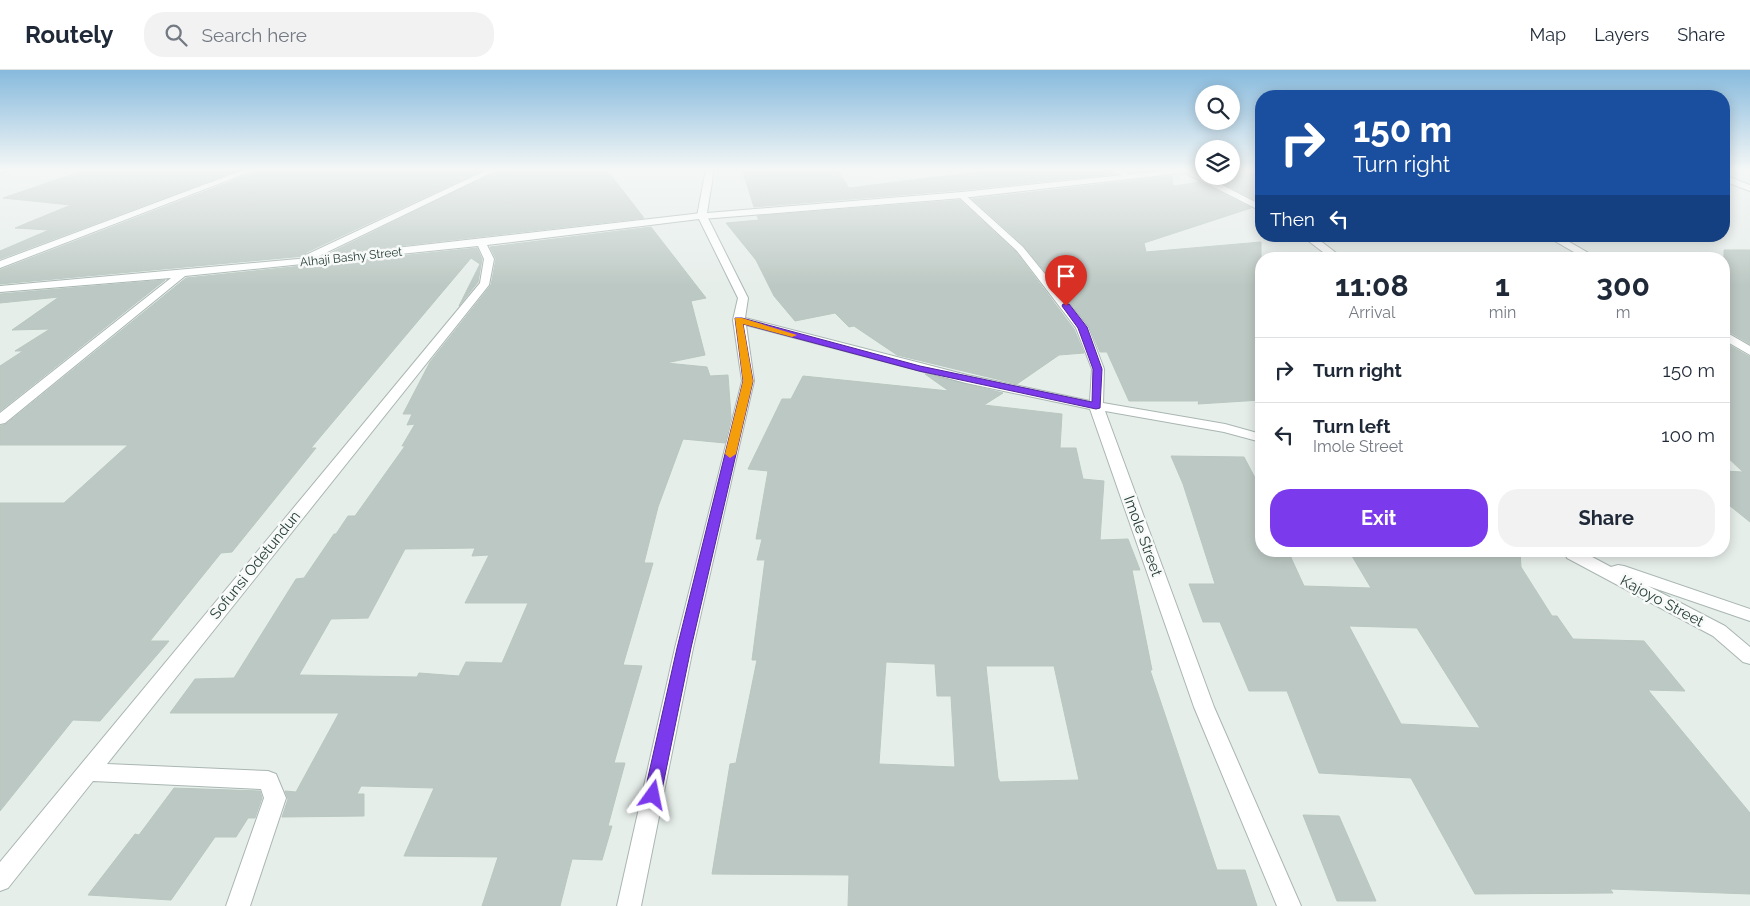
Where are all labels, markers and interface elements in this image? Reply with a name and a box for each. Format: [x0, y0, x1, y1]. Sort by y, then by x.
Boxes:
search box [144, 12, 494, 57]
text: Routely [25, 20, 114, 49]
icon: search [162, 21, 190, 49]
text: Search here [202, 24, 307, 46]
text: Map [1530, 24, 1566, 45]
text: Layers [1594, 24, 1649, 45]
text: Share [1677, 24, 1725, 45]
map controls [1195, 85, 1240, 185]
button: search [1195, 85, 1240, 130]
text: 150 m [1353, 109, 1452, 150]
icon: right [1270, 110, 1335, 175]
button: layers [1195, 140, 1240, 185]
text: Turn right [1353, 151, 1450, 177]
icon: left [1325, 205, 1353, 233]
text: Then [1270, 208, 1315, 230]
street label: Alhaji Bashy Street [299, 245, 403, 269]
pin [1045, 255, 1087, 306]
icon: arrive [1052, 262, 1080, 290]
text: 11:08 [1335, 268, 1409, 303]
text: 1 [1495, 268, 1510, 303]
text: 300 [1596, 268, 1650, 303]
text: Arrival [1348, 303, 1395, 322]
text: min [1489, 303, 1516, 322]
text: m [1616, 303, 1630, 322]
icon: right [1270, 356, 1298, 384]
text: Turn right [1313, 359, 1402, 381]
text: 150 m [1663, 359, 1715, 381]
text: Turn left [1313, 415, 1390, 437]
icon: left [1270, 421, 1298, 449]
text: 100 m [1661, 424, 1715, 446]
text: Imole Street [1313, 437, 1403, 456]
button: Exit [1270, 489, 1488, 547]
button: Share [1498, 489, 1715, 547]
street label: Imole Street [1120, 493, 1166, 579]
street label: Sofunsi Odetundun [206, 507, 304, 623]
street label: Kajoyo Street [1617, 571, 1707, 631]
position arrow [626, 768, 678, 820]

